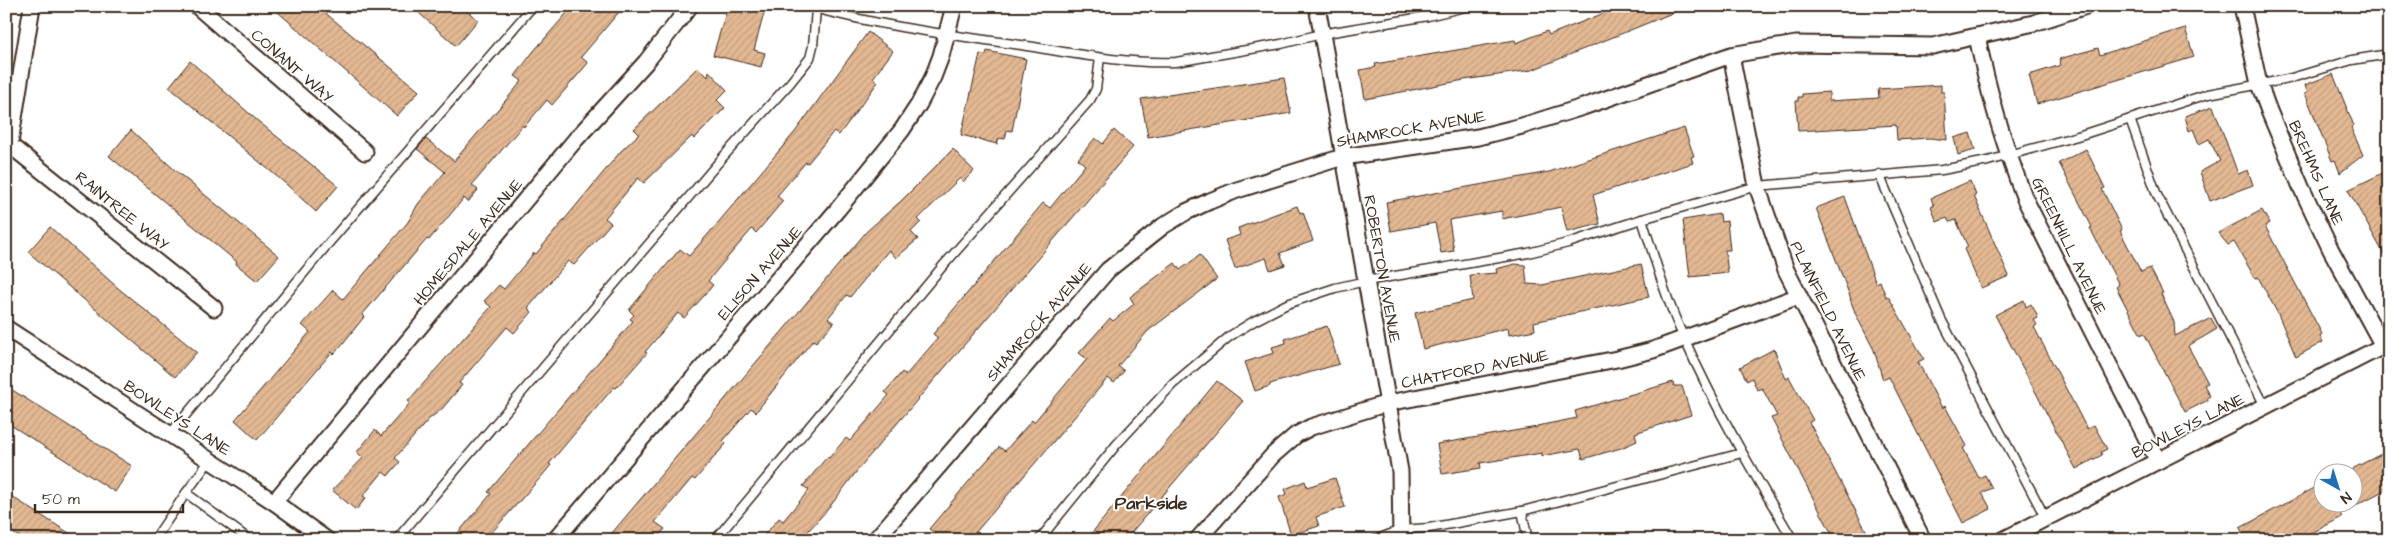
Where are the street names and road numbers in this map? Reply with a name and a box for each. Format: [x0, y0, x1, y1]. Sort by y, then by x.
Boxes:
street label: CONANT WAY [246, 24, 338, 108]
street label: SHAMROCK AVENUE [1335, 105, 1488, 153]
street label: BREHMS LANE [2283, 117, 2349, 229]
street label: RAINTREE WAY [71, 166, 174, 256]
street label: HOMESDALE AVENUE [408, 174, 528, 310]
street label: GREENHILL AVENUE [2026, 174, 2112, 319]
street label: ROBERTON AVENUE [1358, 193, 1406, 345]
street label: ELISON AVENUE [713, 221, 808, 325]
street label: PLAINFIELD AVENUE [1785, 237, 1872, 385]
street label: SHAMROCK AVENUE [981, 257, 1097, 386]
street label: CHATFORD AVENUE [1400, 344, 1551, 394]
street label: BOWLEYS LANE [119, 375, 235, 461]
street label: BOWLEYS LANE [2128, 388, 2249, 464]

